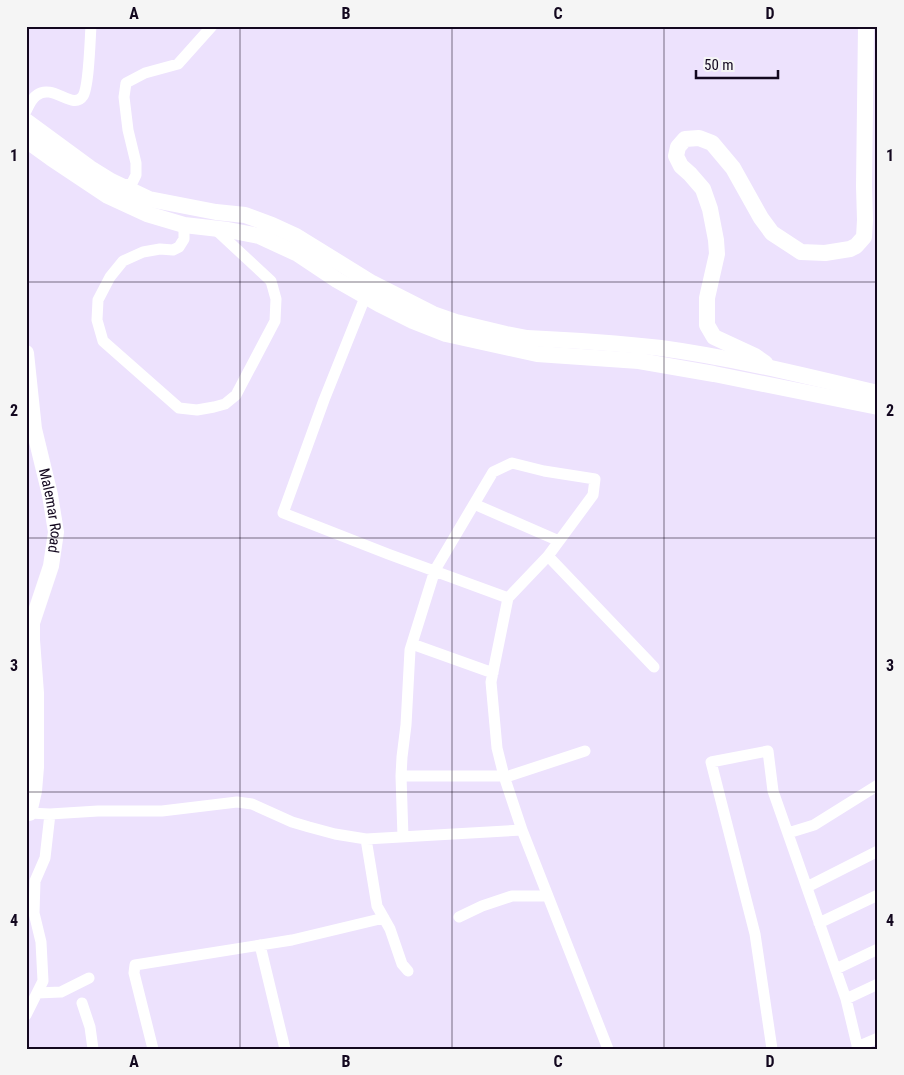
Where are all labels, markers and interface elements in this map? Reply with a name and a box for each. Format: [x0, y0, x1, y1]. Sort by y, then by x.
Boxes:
text: A [129, 4, 139, 23]
text: B [342, 4, 351, 23]
text: C [553, 4, 563, 23]
text: D [765, 4, 775, 23]
scale bar [696, 48, 779, 80]
text: 50 m [704, 56, 734, 74]
text: 1 [10, 146, 18, 165]
text: 1 [886, 146, 894, 165]
text: 2 [10, 401, 18, 420]
text: 2 [886, 401, 894, 420]
street label: Malemar Road [35, 466, 65, 554]
text: 3 [10, 656, 18, 675]
text: 3 [886, 656, 894, 675]
text: 4 [10, 911, 18, 930]
text: 4 [886, 911, 894, 930]
text: A [129, 1052, 139, 1071]
text: B [342, 1052, 351, 1071]
text: C [553, 1052, 563, 1071]
text: D [765, 1052, 775, 1071]

